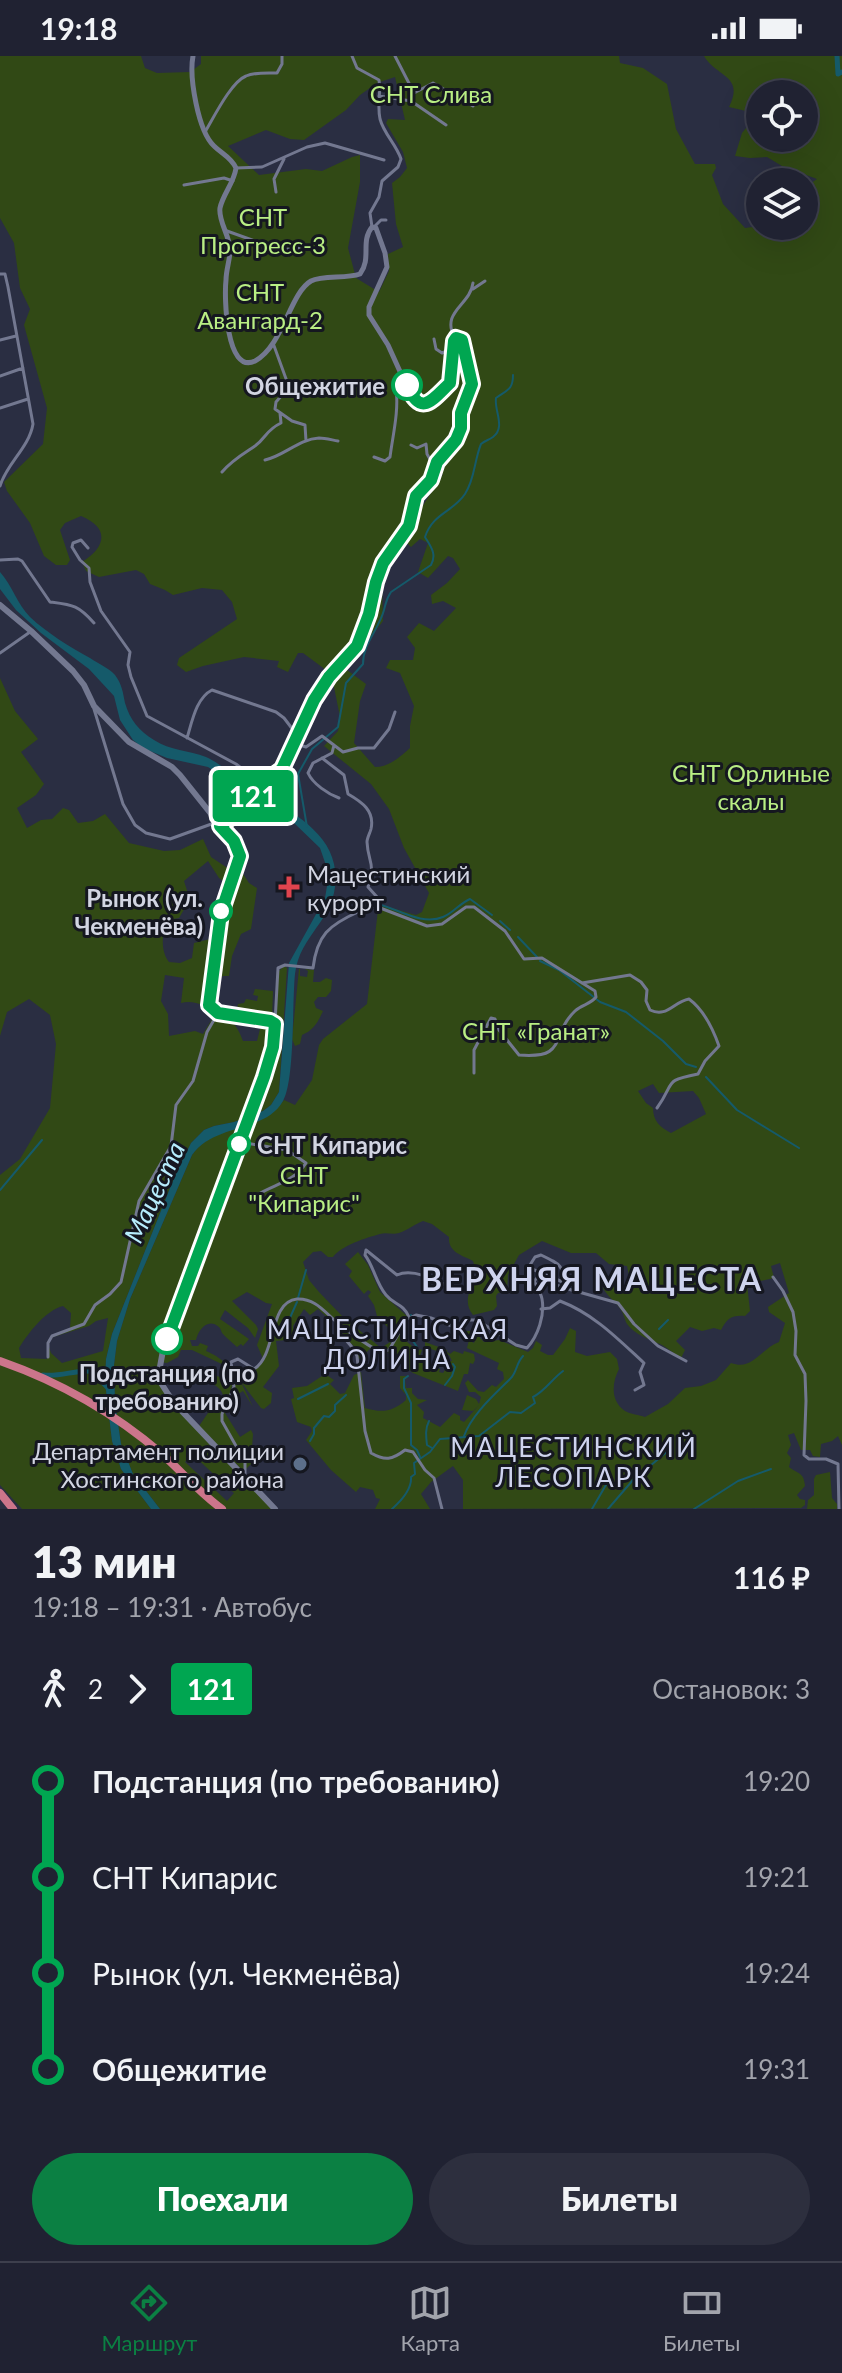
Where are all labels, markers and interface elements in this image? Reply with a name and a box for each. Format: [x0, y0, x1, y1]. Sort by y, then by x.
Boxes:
text: 19:18 [40, 10, 117, 46]
park label: СНТ Слива [370, 79, 492, 108]
map controls [746, 80, 818, 240]
button: locate [746, 80, 818, 152]
button: layers [746, 168, 818, 240]
park label: СНТ Прогресс-3 [200, 202, 326, 259]
park label: СНТ Авангард-2 [197, 277, 323, 334]
marker: Общежитие [392, 370, 422, 400]
place label: Общежитие [245, 371, 385, 400]
park label: СНТ Орлиные скалы [672, 758, 830, 815]
line badge: 121 [207, 770, 299, 822]
text: 121 [229, 779, 277, 813]
place label: Мацестинский курорт [307, 859, 470, 916]
marker: Мацестинский курорт [278, 876, 300, 898]
place label: Рынок (ул. Чекменёва) [74, 883, 203, 940]
marker: Рынок (ул. Чекменёва) [210, 900, 232, 922]
park label: СНТ «Гранат» [462, 1016, 610, 1045]
place label: СНТ Кипарис [257, 1130, 408, 1159]
marker: СНТ Кипарис [228, 1133, 250, 1155]
water label: Мацеста [117, 1136, 191, 1248]
park label: СНТ "Кипарис" [248, 1160, 360, 1217]
district label: ВЕРХНЯЯ МАЦЕСТА [421, 1259, 763, 1298]
district label: МАЦЕСТИНСКАЯ ДОЛИНА [267, 1313, 509, 1375]
marker: Подстанция (по требованию) [152, 1324, 182, 1354]
place label: Подстанция (по требованию) [79, 1358, 255, 1415]
district label: МАЦЕСТИНСКИЙ ЛЕСОПАРК [450, 1431, 698, 1493]
place label: Департамент полиции Хостинского района [33, 1436, 284, 1493]
marker: Департамент полиции Хостинского района [291, 1455, 309, 1473]
text: 13 мин [32, 1535, 176, 1587]
text: 116 ₽ [733, 1559, 810, 1595]
text: 19:18 – 19:31 · Автобус [32, 1591, 312, 1623]
icon: walk [32, 1667, 76, 1711]
icon: forward [115, 1667, 159, 1711]
text: 121 [187, 1672, 236, 1706]
text: 2 [88, 1673, 103, 1705]
text: Остановок: 3 [652, 1673, 810, 1705]
text: Подстанция (по требованию) [92, 1763, 500, 1799]
text: 19:20 [743, 1765, 810, 1797]
text: СНТ Кипарис [92, 1859, 278, 1895]
text: 19:21 [743, 1861, 810, 1893]
text: Рынок (ул. Чекменёва) [92, 1955, 400, 1991]
text: 19:24 [743, 1957, 810, 1989]
text: Общежитие [92, 2051, 267, 2087]
text: 19:31 [743, 2053, 810, 2085]
button: Поехали [32, 2153, 413, 2245]
button: Билеты [429, 2153, 810, 2245]
tab: Маршрут [102, 2281, 197, 2356]
tab: Карта [401, 2281, 460, 2356]
tab: Билеты [663, 2281, 740, 2356]

